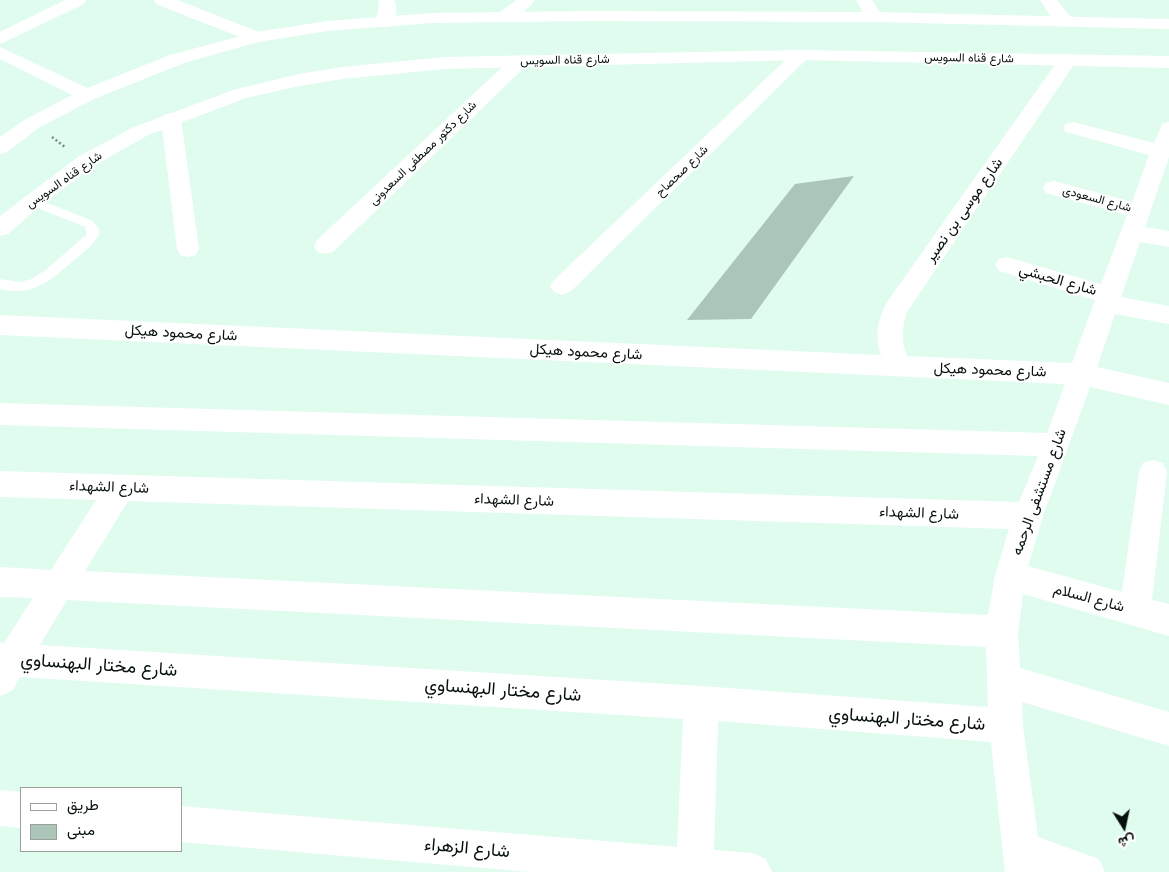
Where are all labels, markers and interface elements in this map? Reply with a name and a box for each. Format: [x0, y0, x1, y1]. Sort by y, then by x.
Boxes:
street label: شارع قناه السويس [924, 50, 1014, 66]
street label: شارع قناه السويس [520, 52, 610, 68]
street label: شارع دكتور مصطفى السعدونى [366, 98, 480, 208]
street label: شارع صحصاح [653, 142, 711, 200]
street label: شارع قناه السويس [23, 148, 105, 212]
street label: شارع موسى بن نصير [921, 154, 1007, 266]
street label: شارع السعودى [1061, 183, 1133, 215]
street label: شارع الحبشي [1017, 260, 1099, 300]
street label: شارع محمود هيكل [124, 321, 238, 345]
street label: شارع محمود هيكل [529, 340, 643, 364]
street label: شارع محمود هيكل [933, 359, 1047, 381]
street label: شارع مستشفى الرحمه [1008, 426, 1070, 558]
street label: شارع الشهداء [69, 477, 149, 497]
street label: شارع الشهداء [474, 490, 554, 510]
street label: شارع الشهداء [879, 503, 959, 523]
street label: شارع السلام [1052, 580, 1126, 616]
street label: شارع مختار البهنساوي [20, 649, 178, 681]
street label: شارع مختار البهنساوي [424, 674, 582, 706]
street label: شارع مختار البهنساوي [828, 703, 986, 735]
legend [20, 787, 182, 852]
text: طريق [67, 795, 99, 814]
north arrow [1099, 802, 1149, 852]
text: مبنى [67, 820, 95, 839]
text: ش [1117, 832, 1136, 852]
street label: شارع الزهراء [423, 833, 511, 863]

